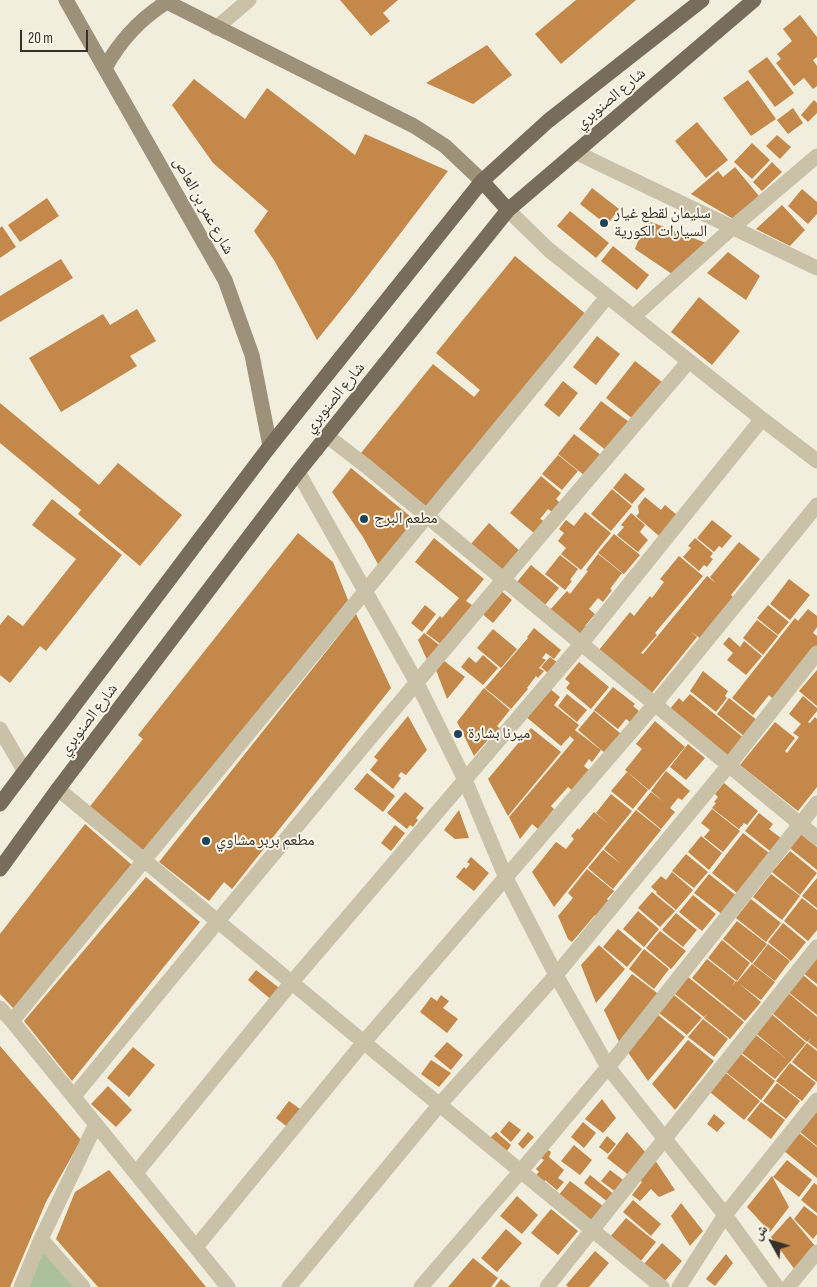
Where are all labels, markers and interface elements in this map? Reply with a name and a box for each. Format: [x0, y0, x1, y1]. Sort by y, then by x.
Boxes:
scale bar [22, 20, 90, 52]
text: 20 m [28, 29, 53, 48]
street label: شارع الصنوبري [572, 64, 650, 134]
street label: شارع عمر بن العاص [168, 154, 238, 258]
place label: سليمان لقطع غيار السيارات الكورية [614, 204, 711, 242]
marker: سليمان لقطع غيار السيارات الكورية [598, 217, 610, 229]
street label: شارع الصنوبري [301, 359, 369, 437]
place label: مطعم البرج [374, 509, 437, 529]
marker: مطعم البرج [358, 513, 370, 525]
street label: شارع الصنوبري [56, 680, 122, 760]
place label: ميرنا بشارة [468, 724, 530, 744]
marker: ميرنا بشارة [452, 728, 464, 740]
place label: مطعم بربر مشاوي [216, 831, 315, 851]
marker: مطعم بربر مشاوي [200, 835, 212, 847]
north arrow [747, 1217, 797, 1267]
text: ش [749, 1221, 771, 1243]

